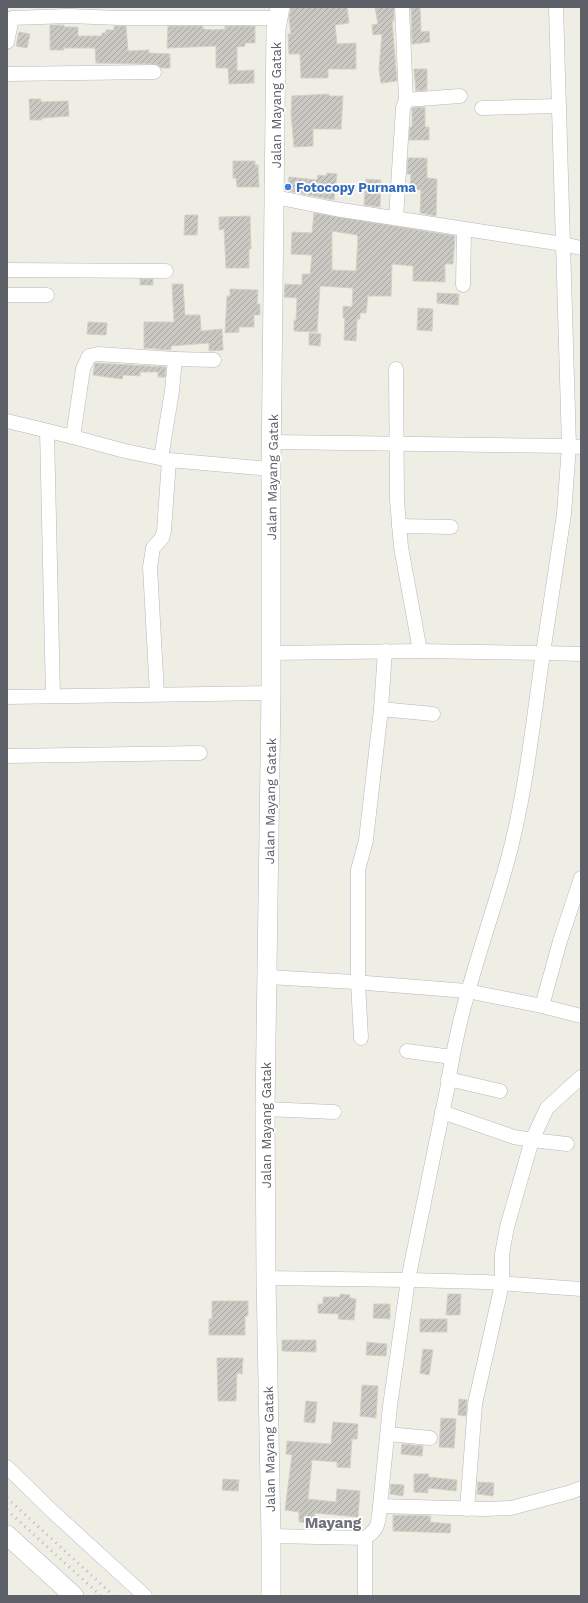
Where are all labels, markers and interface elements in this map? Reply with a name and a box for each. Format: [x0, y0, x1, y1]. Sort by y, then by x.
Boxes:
street label: Jalan Mayang Gatak [269, 41, 284, 168]
place label: Fotocopy Purnama [296, 180, 416, 195]
marker: Fotocopy Purnama [283, 182, 293, 192]
street label: Jalan Mayang Gatak [264, 413, 281, 540]
street label: Jalan Mayang Gatak [262, 737, 279, 864]
street label: Jalan Mayang Gatak [259, 1061, 274, 1188]
street label: Jalan Mayang Gatak [261, 1385, 278, 1512]
district label: Mayang [305, 1514, 362, 1532]

